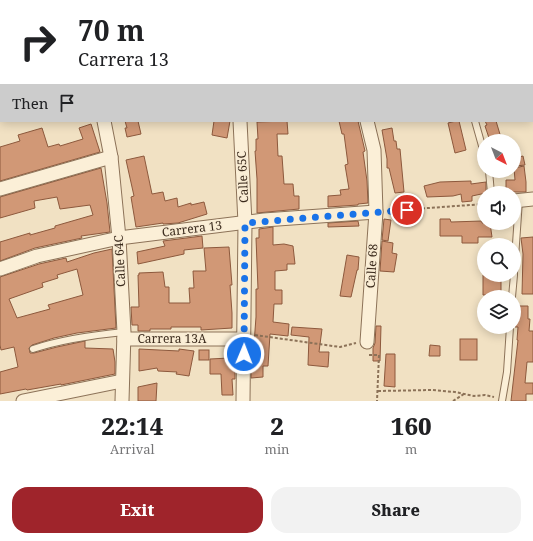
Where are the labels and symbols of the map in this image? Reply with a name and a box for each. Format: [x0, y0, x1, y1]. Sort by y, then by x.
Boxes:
north arrow [477, 134, 521, 178]
street label: Calle 65C [233, 151, 252, 203]
pin [390, 193, 424, 227]
street label: Carrera 13 [161, 216, 223, 241]
street label: Calle 64C [110, 235, 129, 287]
street label: Calle 68 [361, 243, 382, 289]
street label: Carrera 13A [137, 330, 207, 347]
position arrow [223, 333, 265, 375]

